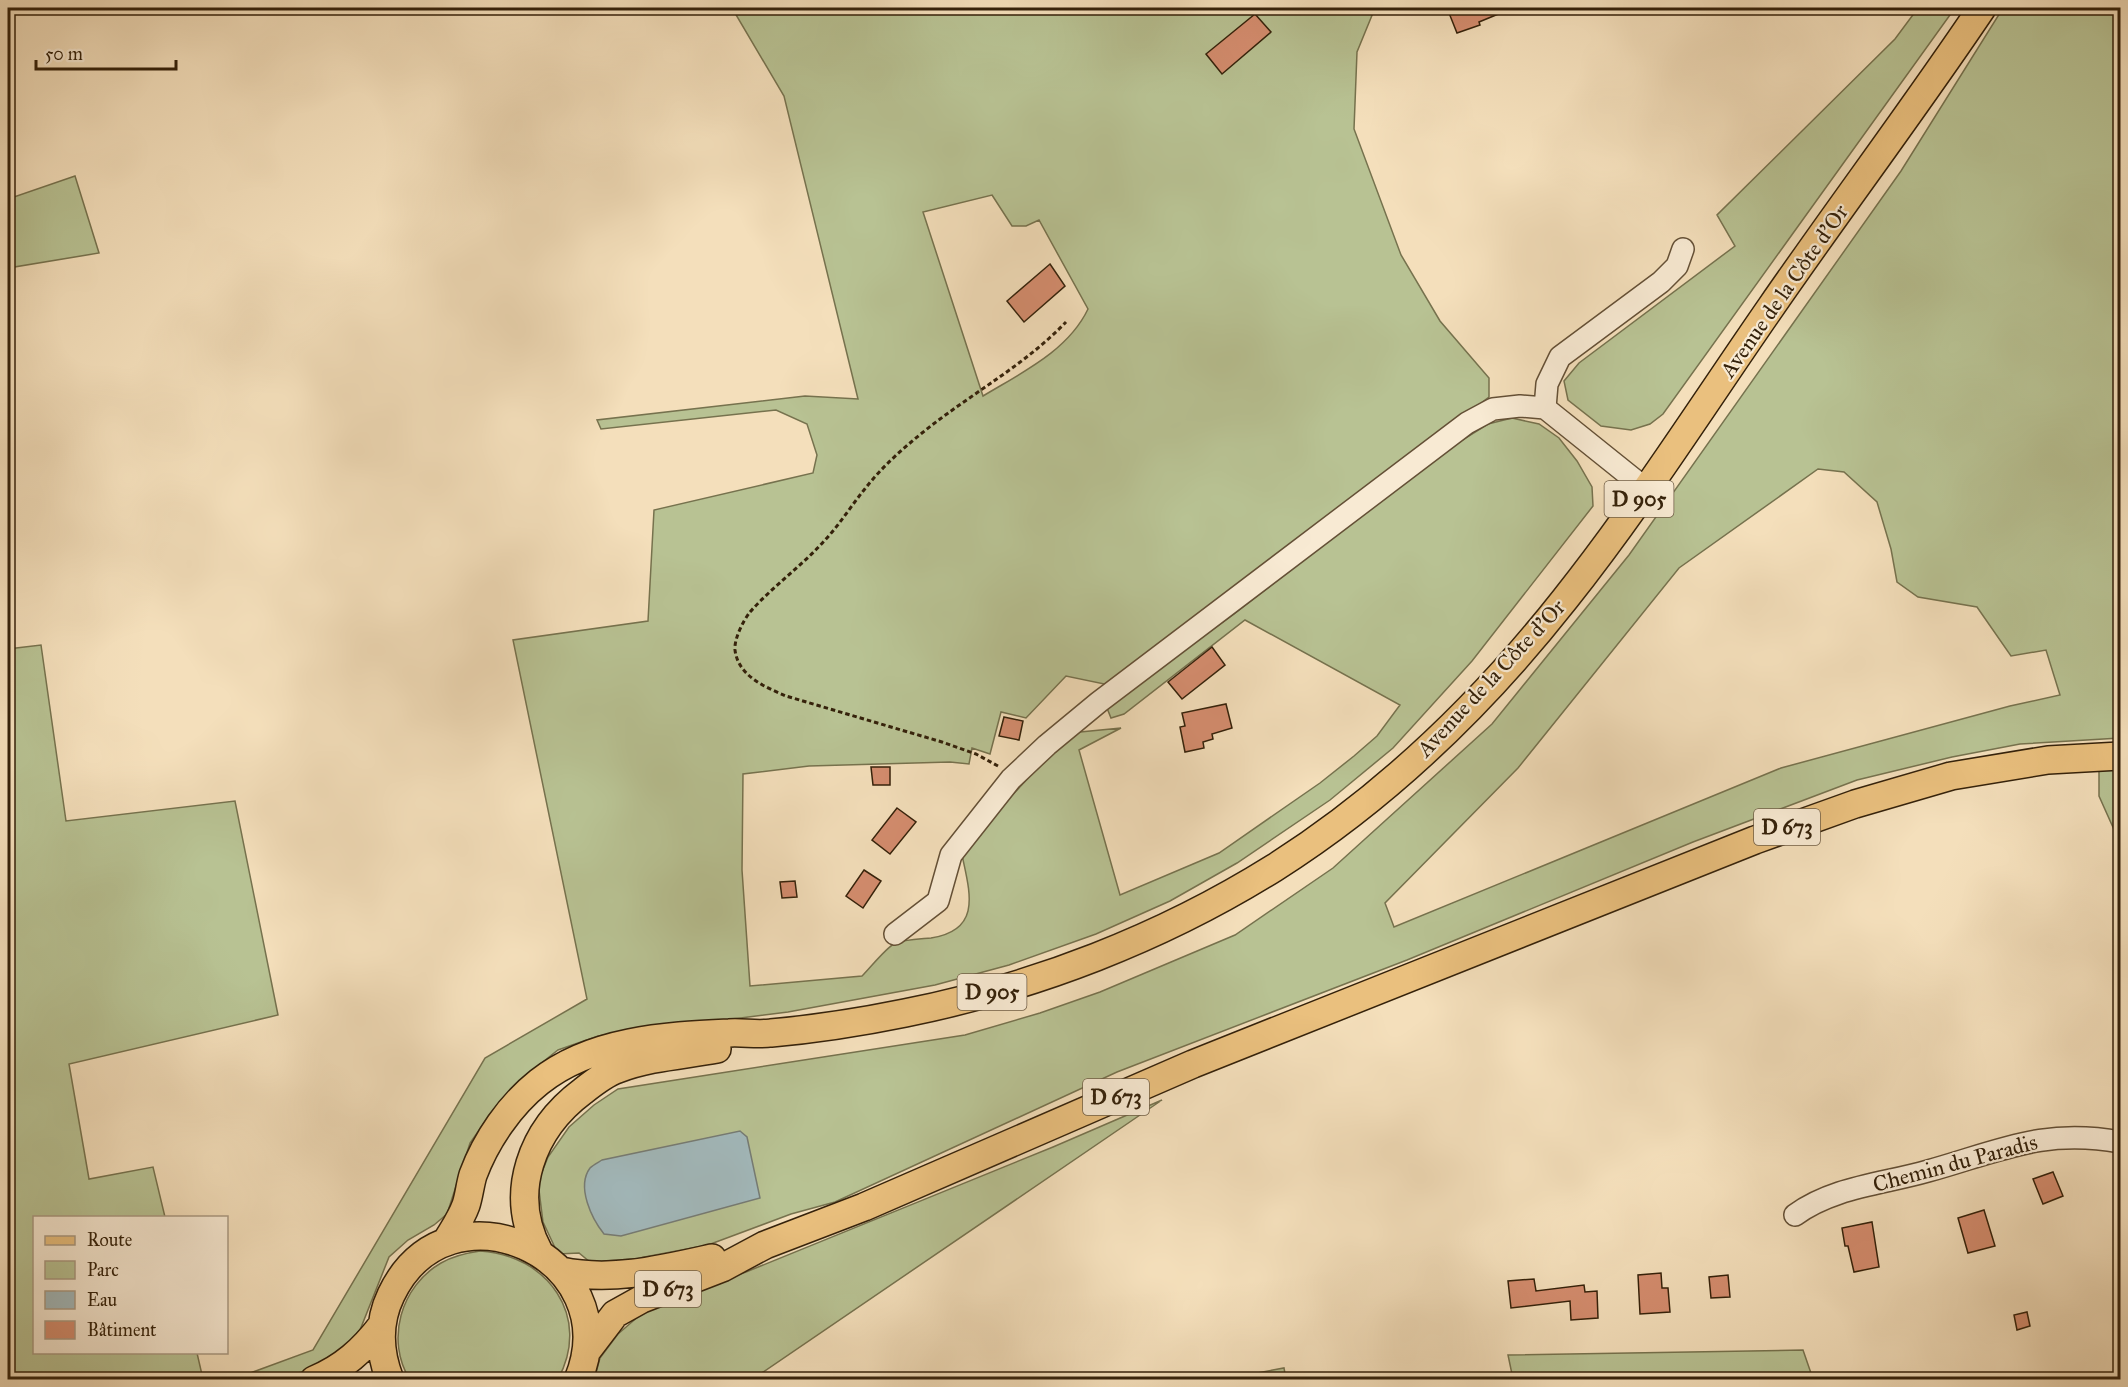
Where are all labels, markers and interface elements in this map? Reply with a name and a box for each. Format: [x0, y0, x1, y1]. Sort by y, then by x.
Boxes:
scale bar [36, 33, 176, 71]
text: 50 m [45, 43, 83, 65]
street label: Avenue de la Côte d'Or [1714, 199, 1854, 384]
road number: D 905 [1604, 481, 1674, 517]
street label: Avenue de la Côte d'Or [1410, 593, 1571, 763]
road number: D 673 [1754, 809, 1820, 845]
road number: D 905 [958, 974, 1026, 1010]
road number: D 673 [1083, 1079, 1149, 1115]
street label: Chemin du Paradis [1870, 1128, 2040, 1198]
legend [33, 1216, 228, 1354]
text: Route [87, 1229, 132, 1251]
text: Parc [87, 1259, 119, 1281]
road number: D 673 [635, 1271, 701, 1307]
text: Eau [87, 1289, 117, 1311]
text: Bâtiment [87, 1319, 157, 1341]

